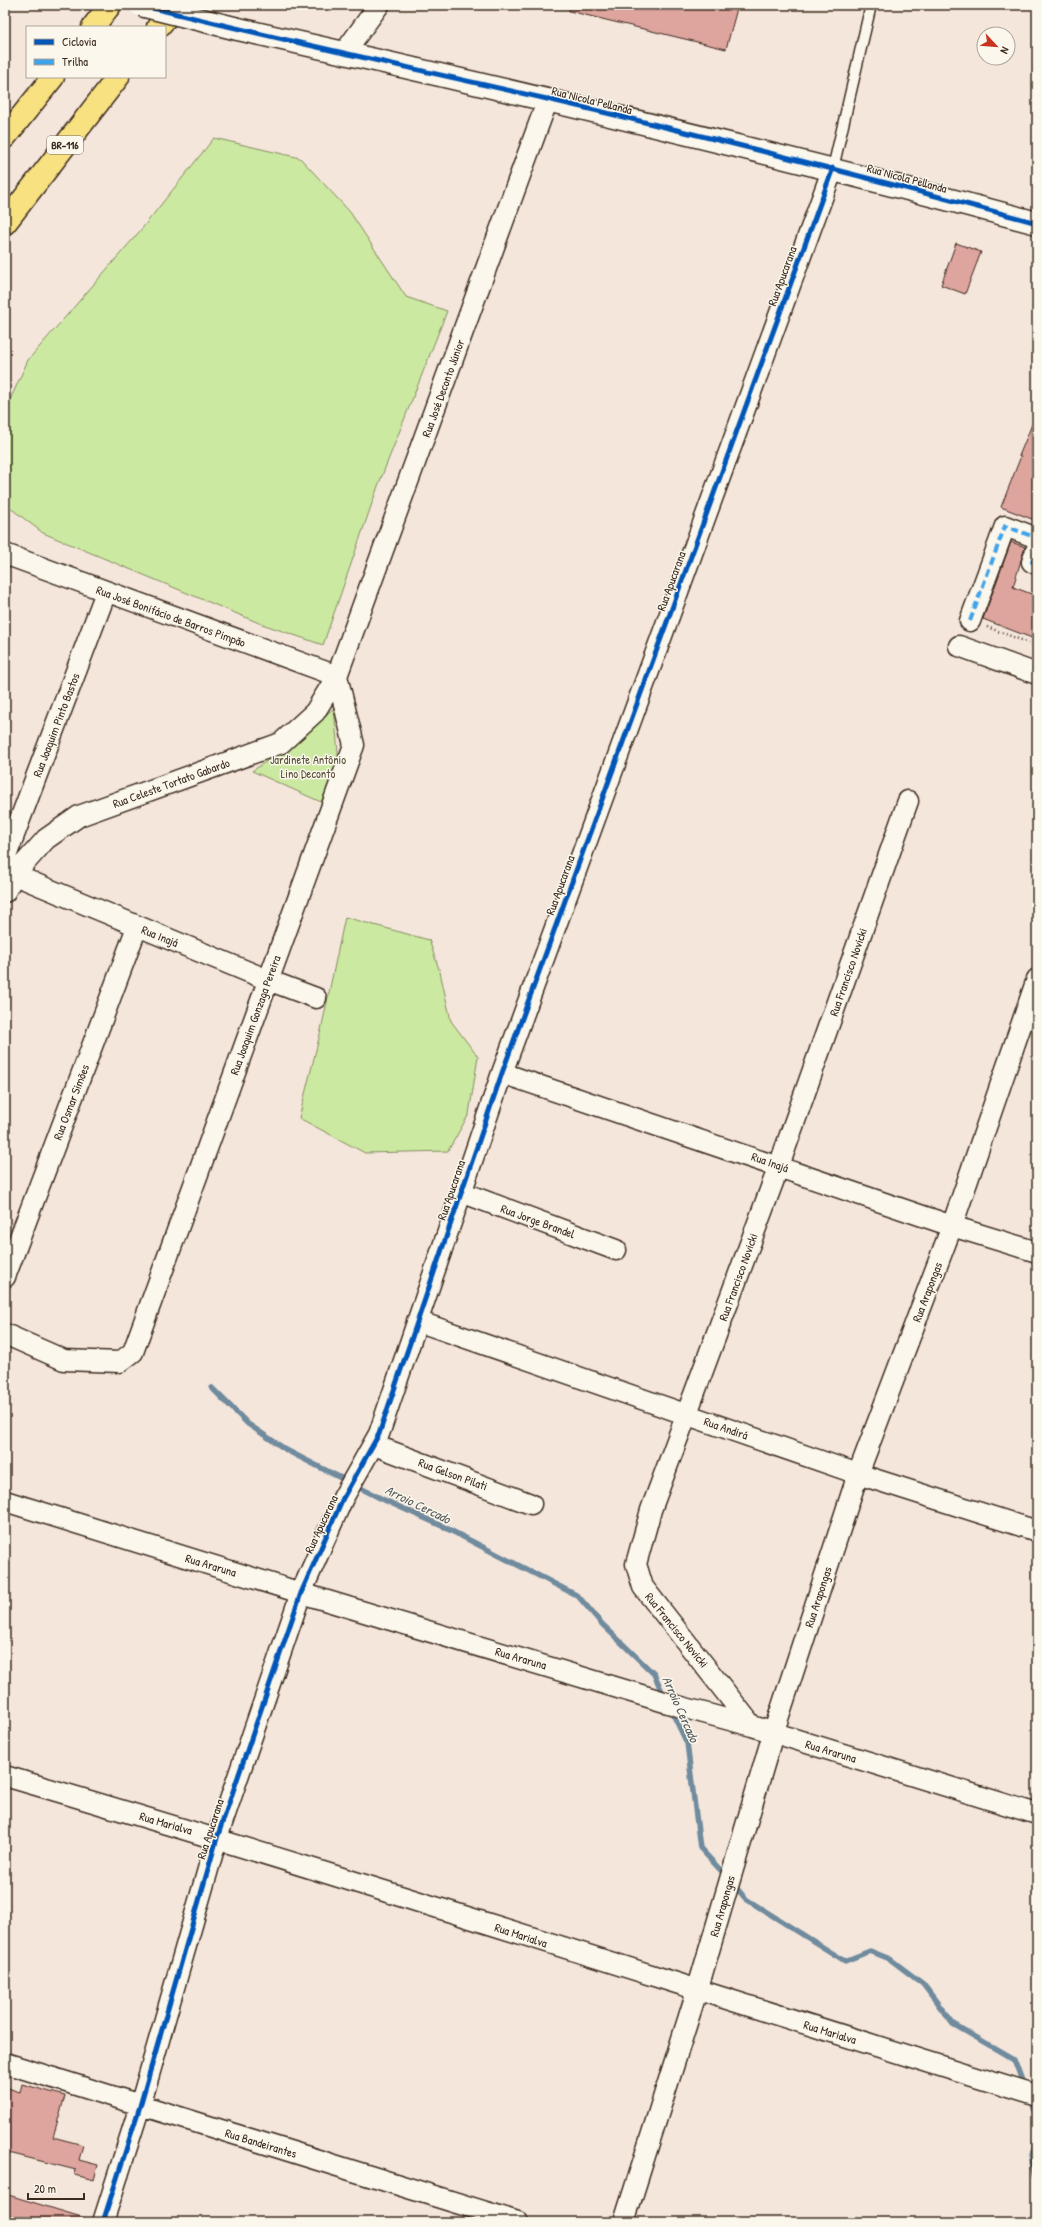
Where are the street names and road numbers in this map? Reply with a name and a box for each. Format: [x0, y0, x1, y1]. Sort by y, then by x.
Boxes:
street label: Rua Nicola Pellanda [550, 82, 634, 118]
road number: BR-116 [47, 136, 83, 154]
street label: Rua Nicola Pellanda [865, 159, 949, 197]
street label: Rua Apucarana [763, 244, 801, 308]
street label: Rua José Deconto Júnior [417, 336, 469, 439]
street label: Rua Apucarana [652, 549, 690, 613]
street label: Rua José Bonifácio de Barros Pimpão [94, 581, 248, 651]
street label: Rua Joaquim Pinto Bastos [28, 670, 84, 780]
street label: Rua Celeste Tortato Gabardo [110, 754, 232, 812]
street label: Rua Apucarana [541, 853, 579, 917]
street label: Rua Inajá [139, 921, 181, 951]
street label: Rua Francisco Novicki [825, 926, 871, 1018]
street label: Rua Joaquim Gonzaga Pereira [225, 952, 285, 1077]
street label: Rua Osmar Simões [49, 1061, 93, 1142]
street label: Rua Inajá [749, 1148, 791, 1176]
street label: Rua Apucarana [433, 1157, 469, 1222]
street label: Rua Jorge Brandel [498, 1200, 578, 1243]
street label: Rua Francisco Novicki [714, 1231, 762, 1323]
street label: Rua Arapongas [908, 1259, 946, 1324]
street label: Rua Andirá [702, 1413, 751, 1444]
street label: Rua Gelson Pilati [416, 1454, 490, 1494]
street label: Rua Apucarana [300, 1492, 342, 1556]
street label: Rua Araruna [183, 1549, 239, 1581]
street label: Rua Arapongas [800, 1564, 836, 1630]
street label: Rua Francisco Novicki [641, 1589, 713, 1671]
street label: Rua Araruna [493, 1643, 549, 1673]
street label: Rua Araruna [803, 1735, 859, 1767]
street label: Rua Apucarana [192, 1796, 228, 1861]
street label: Rua Marialva [138, 1807, 195, 1839]
street label: Rua Arapongas [705, 1873, 739, 1939]
street label: Rua Marialva [493, 1919, 550, 1952]
street label: Rua Marialva [802, 2016, 859, 2048]
street label: Rua Bandeirantes [223, 2124, 299, 2162]

